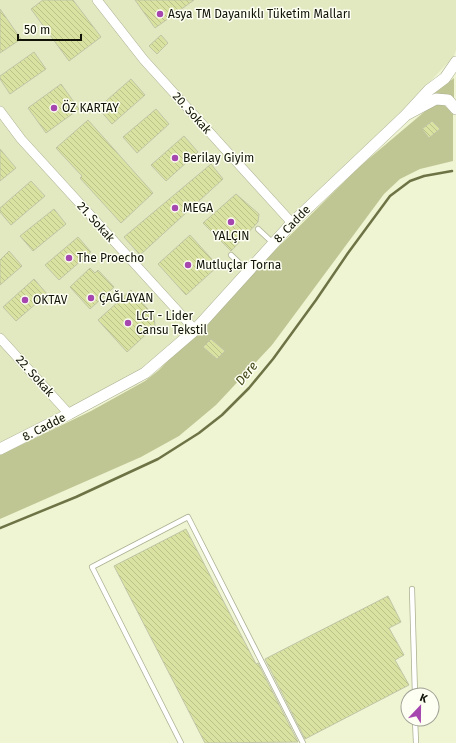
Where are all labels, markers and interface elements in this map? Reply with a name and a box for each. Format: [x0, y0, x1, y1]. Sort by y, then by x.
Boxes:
place label: Asya TM Dayanıklı Tüketim Malları [168, 7, 351, 21]
marker: Asya TM Dayanıklı Tüketim Malları [155, 9, 165, 19]
scale bar [18, 16, 81, 42]
text: 50 m [24, 23, 50, 37]
street label: 20. Sokak [170, 89, 215, 137]
place label: ÖZ KARTAY [62, 99, 119, 115]
marker: ÖZ KARTAY [49, 103, 59, 113]
place label: Berilay Giyim [183, 151, 254, 165]
marker: Berilay Giyim [170, 153, 180, 163]
street label: 21. Sokak [74, 199, 118, 246]
place label: MEGA [183, 201, 213, 215]
street label: 8. Cadde [271, 202, 313, 246]
marker: MEGA [170, 203, 180, 213]
marker: YALÇIN [226, 217, 236, 227]
place label: YALÇIN [213, 229, 249, 243]
place label: The Proecho [77, 251, 144, 265]
marker: The Proecho [64, 253, 74, 263]
place label: Mutluçlar Torna [196, 258, 281, 272]
marker: Mutluçlar Torna [183, 260, 193, 270]
place label: ÇAĞLAYAN [99, 290, 153, 305]
place label: OKTAV [33, 293, 68, 307]
marker: ÇAĞLAYAN [86, 293, 96, 303]
marker: OKTAV [20, 295, 30, 305]
place label: LCT - Lider Cansu Tekstil [136, 309, 207, 337]
marker: LCT - Lider Cansu Tekstil [123, 318, 133, 328]
street label: 22. Sokak [13, 353, 58, 400]
water label: Dere [232, 358, 261, 388]
street label: 8. Cadde [20, 410, 68, 444]
north arrow [400, 687, 440, 727]
text: K [418, 691, 430, 706]

